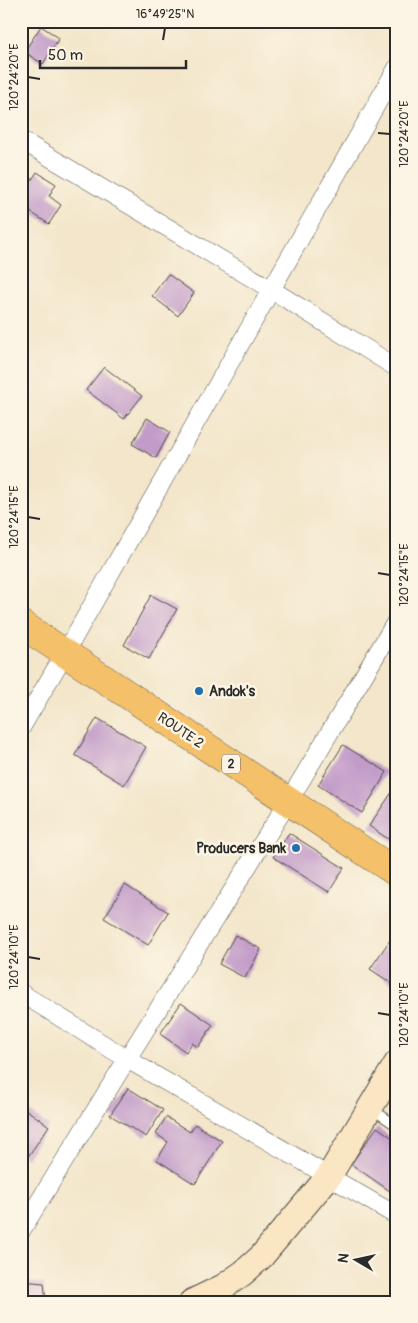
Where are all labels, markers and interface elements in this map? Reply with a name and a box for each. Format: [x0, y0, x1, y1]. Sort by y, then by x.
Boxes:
text: 16°49'25"N [136, 7, 194, 22]
scale bar [40, 38, 186, 70]
text: 120°24'20"E [7, 44, 22, 110]
text: 50 m [48, 46, 83, 65]
text: 120°24'20"E [397, 101, 412, 167]
text: 120°24'15"E [7, 485, 22, 549]
text: 120°24'15"E [397, 543, 412, 607]
place label: Andok's [209, 683, 256, 700]
marker: Andok's [193, 685, 205, 697]
street label: ROUTE 2 [154, 709, 207, 752]
road number: 2 [222, 754, 240, 774]
place label: Producers Bank [196, 840, 286, 857]
marker: Producers Bank [290, 842, 302, 854]
text: 120°24'10"E [7, 925, 22, 989]
text: 120°24'10"E [397, 983, 412, 1047]
north arrow [330, 1236, 380, 1286]
text: N [335, 1252, 353, 1264]

